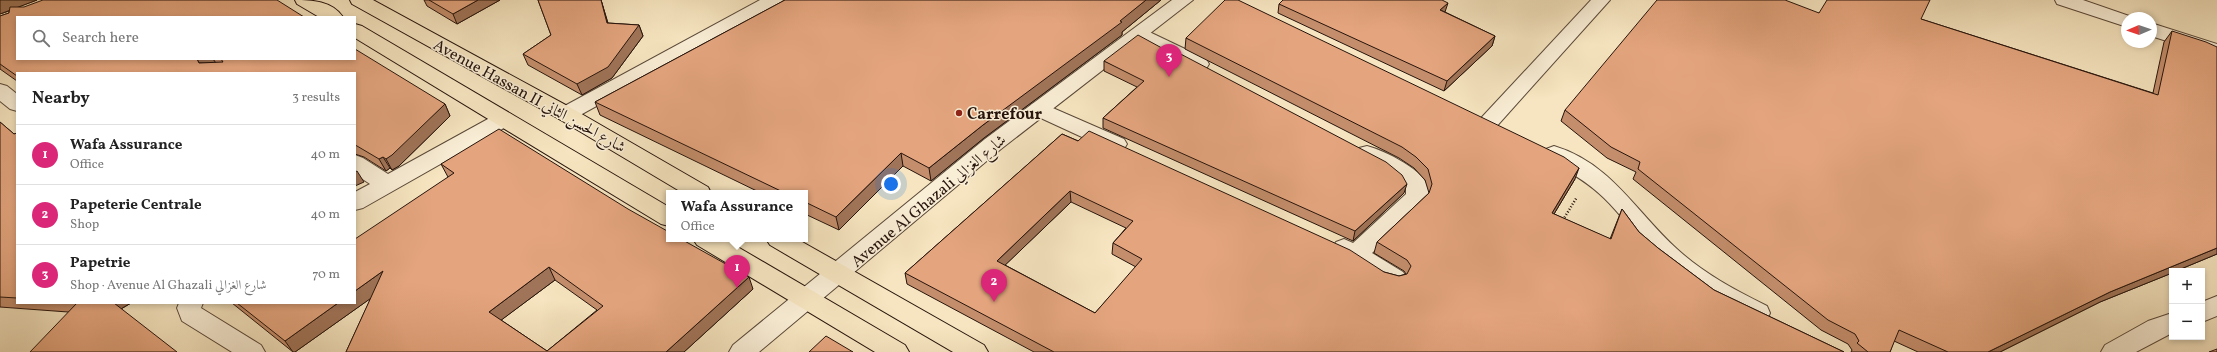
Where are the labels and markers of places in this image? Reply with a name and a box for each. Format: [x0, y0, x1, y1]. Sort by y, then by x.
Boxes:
pin: 3 [1156, 44, 1182, 77]
place label: Carrefour [967, 104, 1043, 126]
marker: Carrefour [954, 108, 964, 118]
pin: 1 [724, 255, 750, 288]
pin: 2 [981, 269, 1007, 302]

